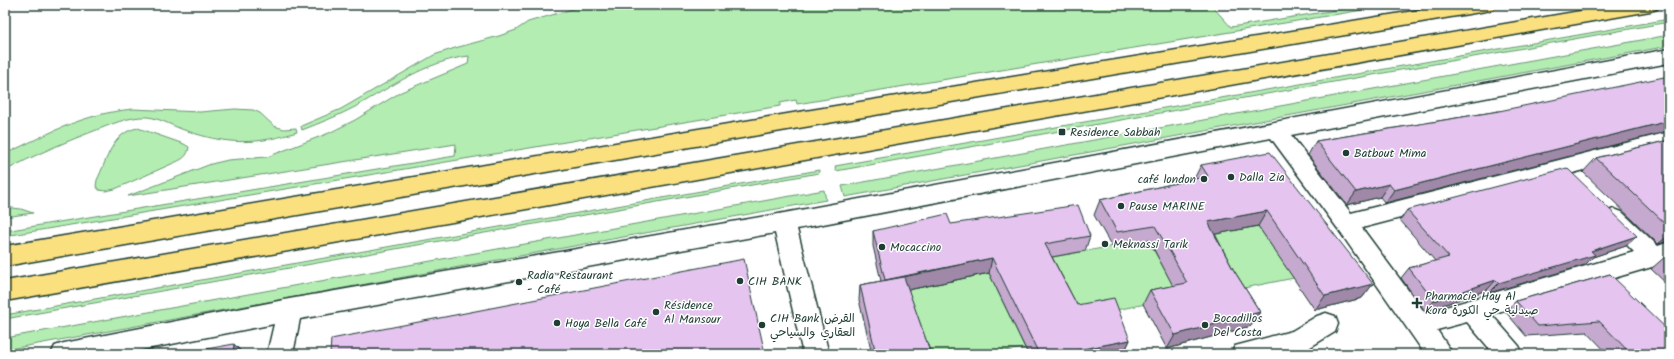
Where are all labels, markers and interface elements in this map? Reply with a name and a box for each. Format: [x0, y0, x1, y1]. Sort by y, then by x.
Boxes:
place label: Residence Sabbah [1070, 123, 1160, 142]
marker: Residence Sabbah [1057, 127, 1067, 137]
place label: Batbout Mima [1354, 144, 1427, 163]
marker: Batbout Mima [1341, 148, 1351, 158]
place label: Dalla Zia [1239, 168, 1285, 187]
place label: café london [1138, 170, 1196, 189]
marker: Dalla Zia [1226, 172, 1236, 182]
marker: café london [1199, 174, 1209, 184]
place label: Pause MARINE [1129, 197, 1206, 216]
marker: Pause MARINE [1116, 201, 1126, 211]
place label: Meknassi Tarik [1113, 235, 1188, 254]
place label: Mocaccino [890, 238, 941, 257]
marker: Meknassi Tarik [1100, 239, 1110, 249]
marker: Mocaccino [877, 242, 887, 252]
place label: Radia Restaurant - Café [527, 266, 613, 299]
place label: CIH BANK [748, 272, 803, 291]
marker: CIH BANK [735, 276, 745, 286]
marker: Radia Restaurant - Café [514, 277, 524, 287]
place label: Pharmacie Hay Al Kora صيدلية حي الكورة [1425, 287, 1539, 321]
place label: Résidence Al Mansour [664, 296, 722, 329]
marker: Pharmacie Hay Al Kora صيدلية حي الكورة [1412, 298, 1422, 308]
marker: Résidence Al Mansour [651, 307, 661, 317]
place label: CIH Bank القرض العقاري والسياحي [770, 309, 855, 343]
place label: Bocadillos Del Costa [1213, 309, 1262, 342]
place label: Hoya Bella Café [565, 314, 647, 333]
marker: Hoya Bella Café [552, 318, 562, 328]
marker: CIH Bank القرض العقاري والسياحي [757, 320, 767, 330]
marker: Bocadillos Del Costa [1200, 320, 1210, 330]

